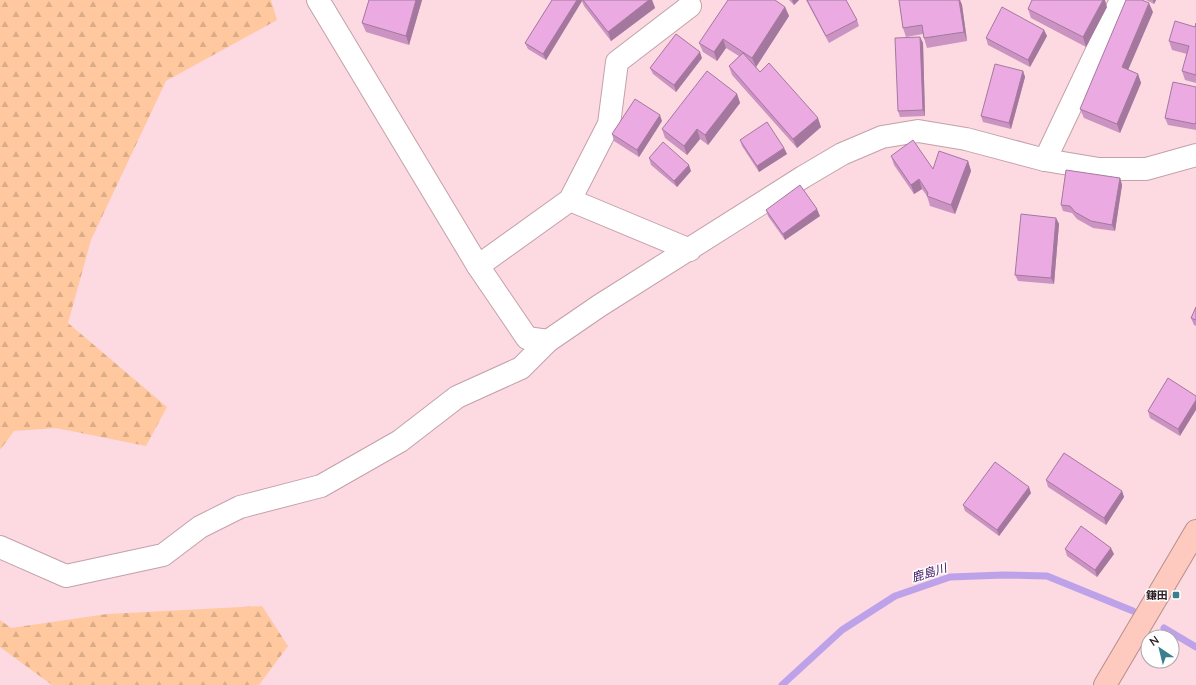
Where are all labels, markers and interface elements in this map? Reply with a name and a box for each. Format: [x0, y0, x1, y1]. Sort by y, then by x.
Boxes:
water label: 鹿島川 [909, 560, 950, 585]
place label: 鎌田 [1146, 588, 1168, 601]
marker: 鎌田 [1171, 590, 1181, 600]
north arrow [1140, 629, 1180, 669]
text: N [1147, 633, 1161, 648]

